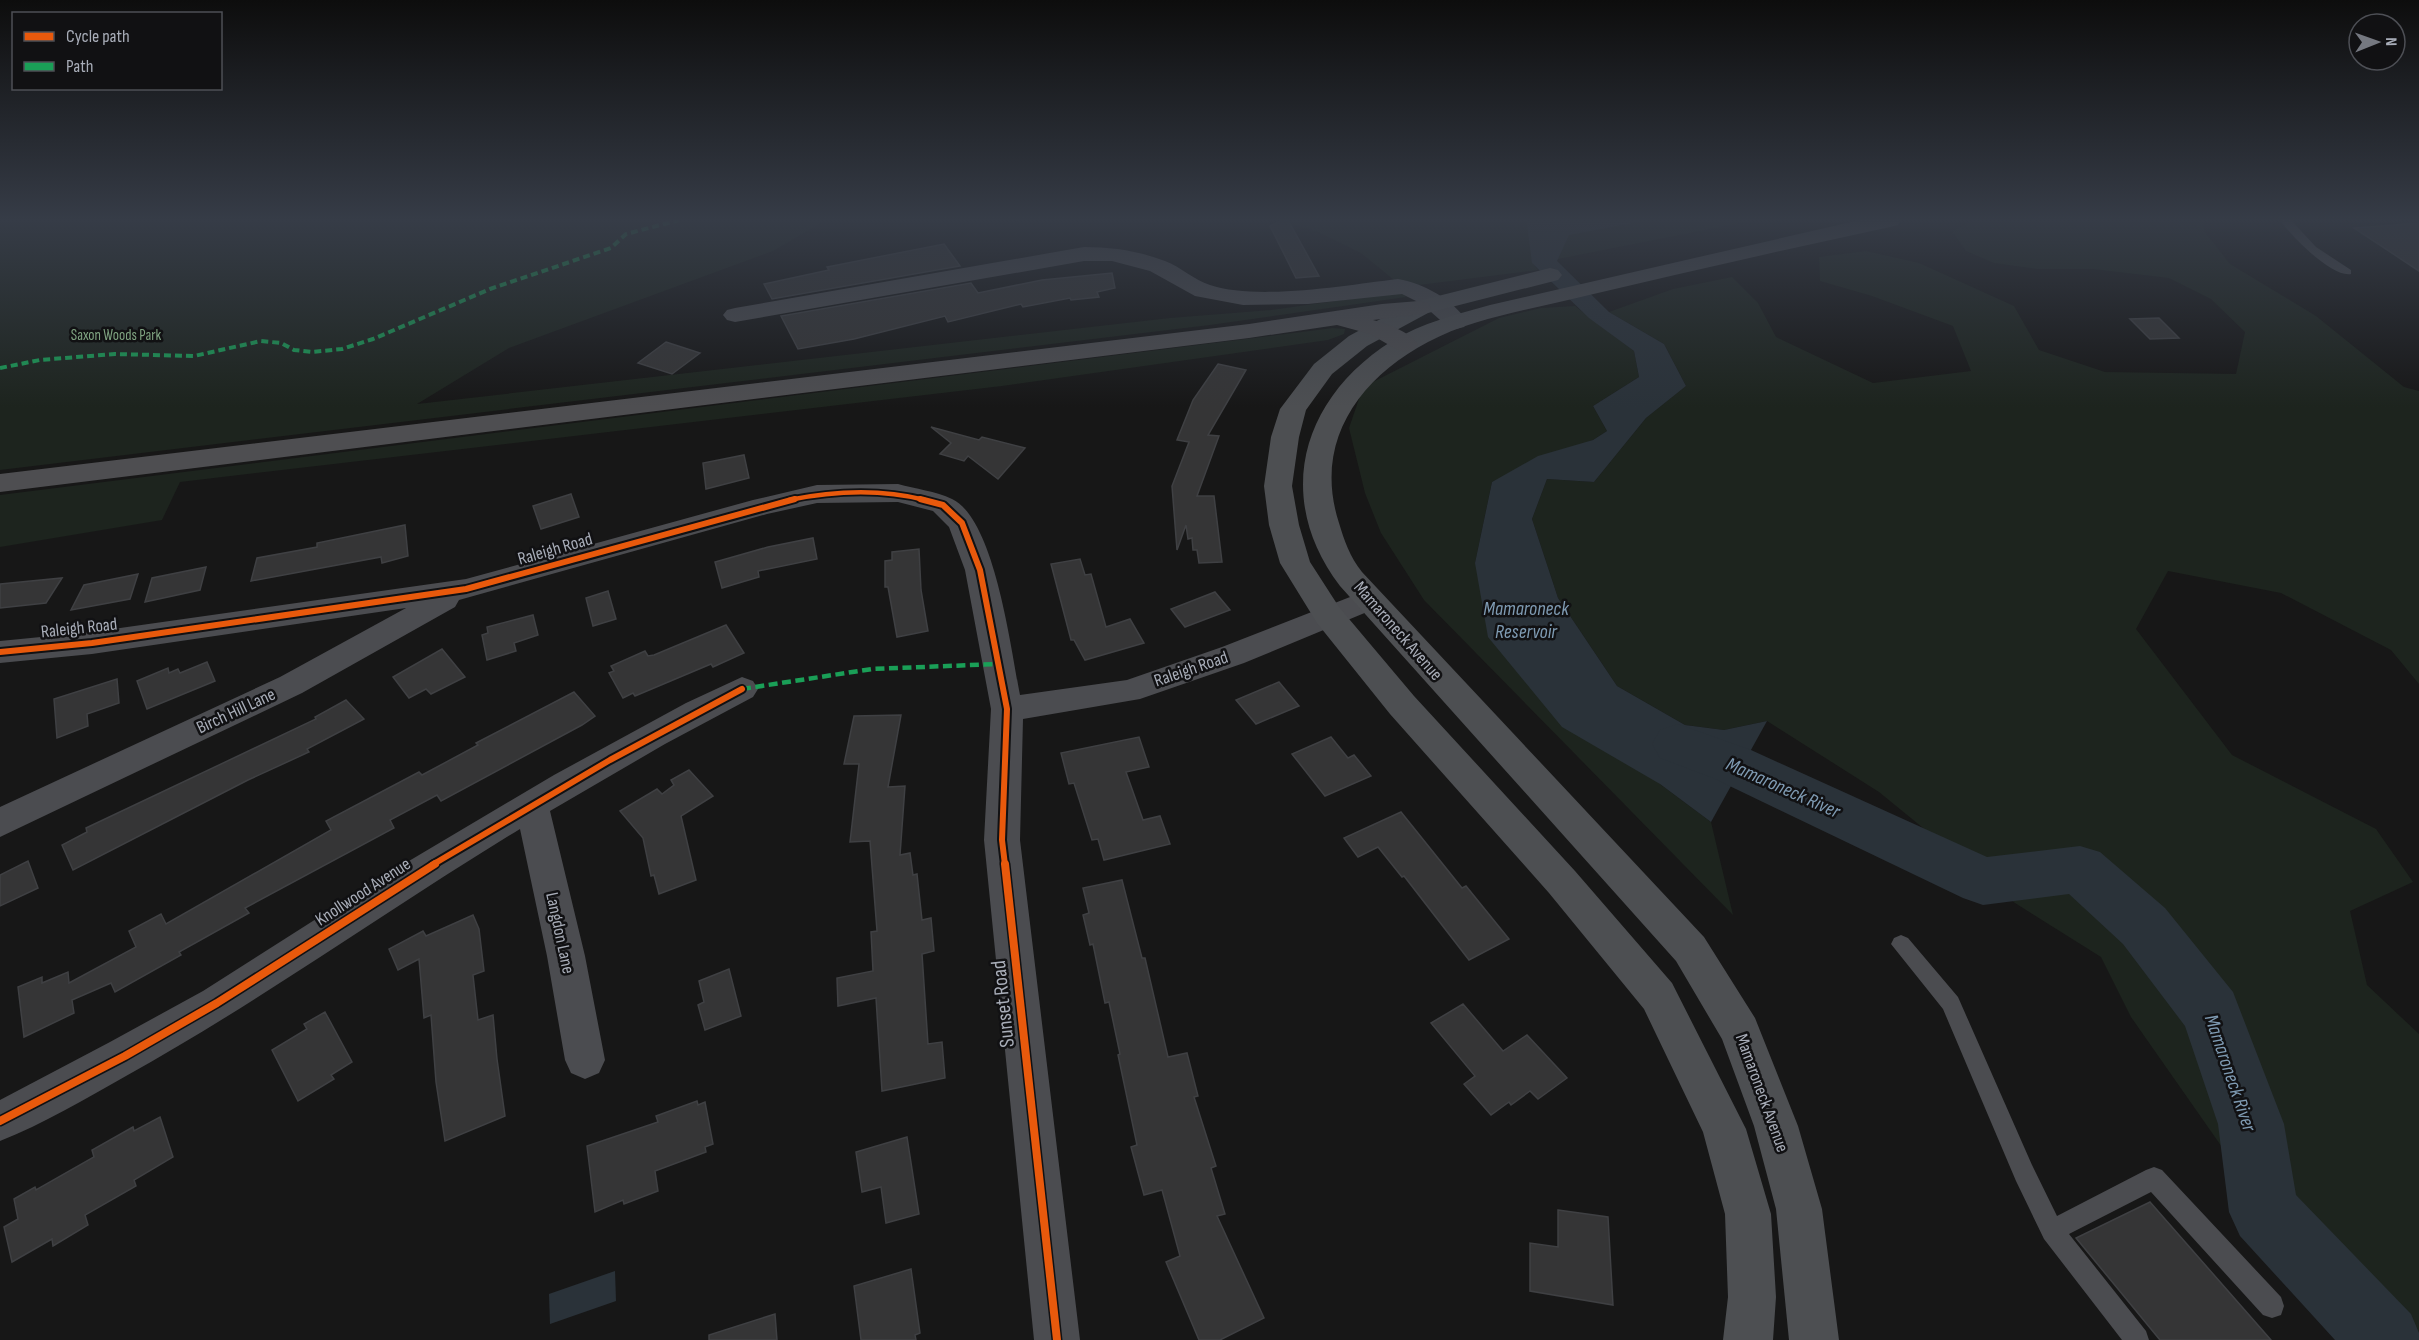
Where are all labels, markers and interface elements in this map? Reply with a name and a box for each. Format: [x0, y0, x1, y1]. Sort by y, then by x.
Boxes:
legend [12, 12, 222, 90]
north arrow [2347, 12, 2407, 72]
text: Cycle path [66, 26, 130, 47]
text: N [2381, 37, 2400, 46]
text: Path [66, 56, 94, 77]
park label: Saxon Woods Park [71, 326, 162, 345]
street label: Raleigh Road [515, 528, 595, 570]
street label: Mamaroneck Avenue [1349, 577, 1447, 685]
water label: Mamaroneck Reservoir [1483, 597, 1569, 644]
street label: Raleigh Road [40, 614, 118, 642]
street label: Raleigh Road [1151, 647, 1231, 691]
street label: Birch Hill Lane [193, 684, 279, 738]
water label: Mamaroneck River [1722, 752, 1845, 824]
street label: Knollwood Avenue [311, 853, 415, 931]
street label: Langdon Lane [541, 890, 579, 976]
street label: Sunset Road [986, 959, 1020, 1049]
water label: Mamaroneck River [2199, 1011, 2262, 1136]
street label: Mamaroneck Avenue [1731, 1031, 1793, 1155]

